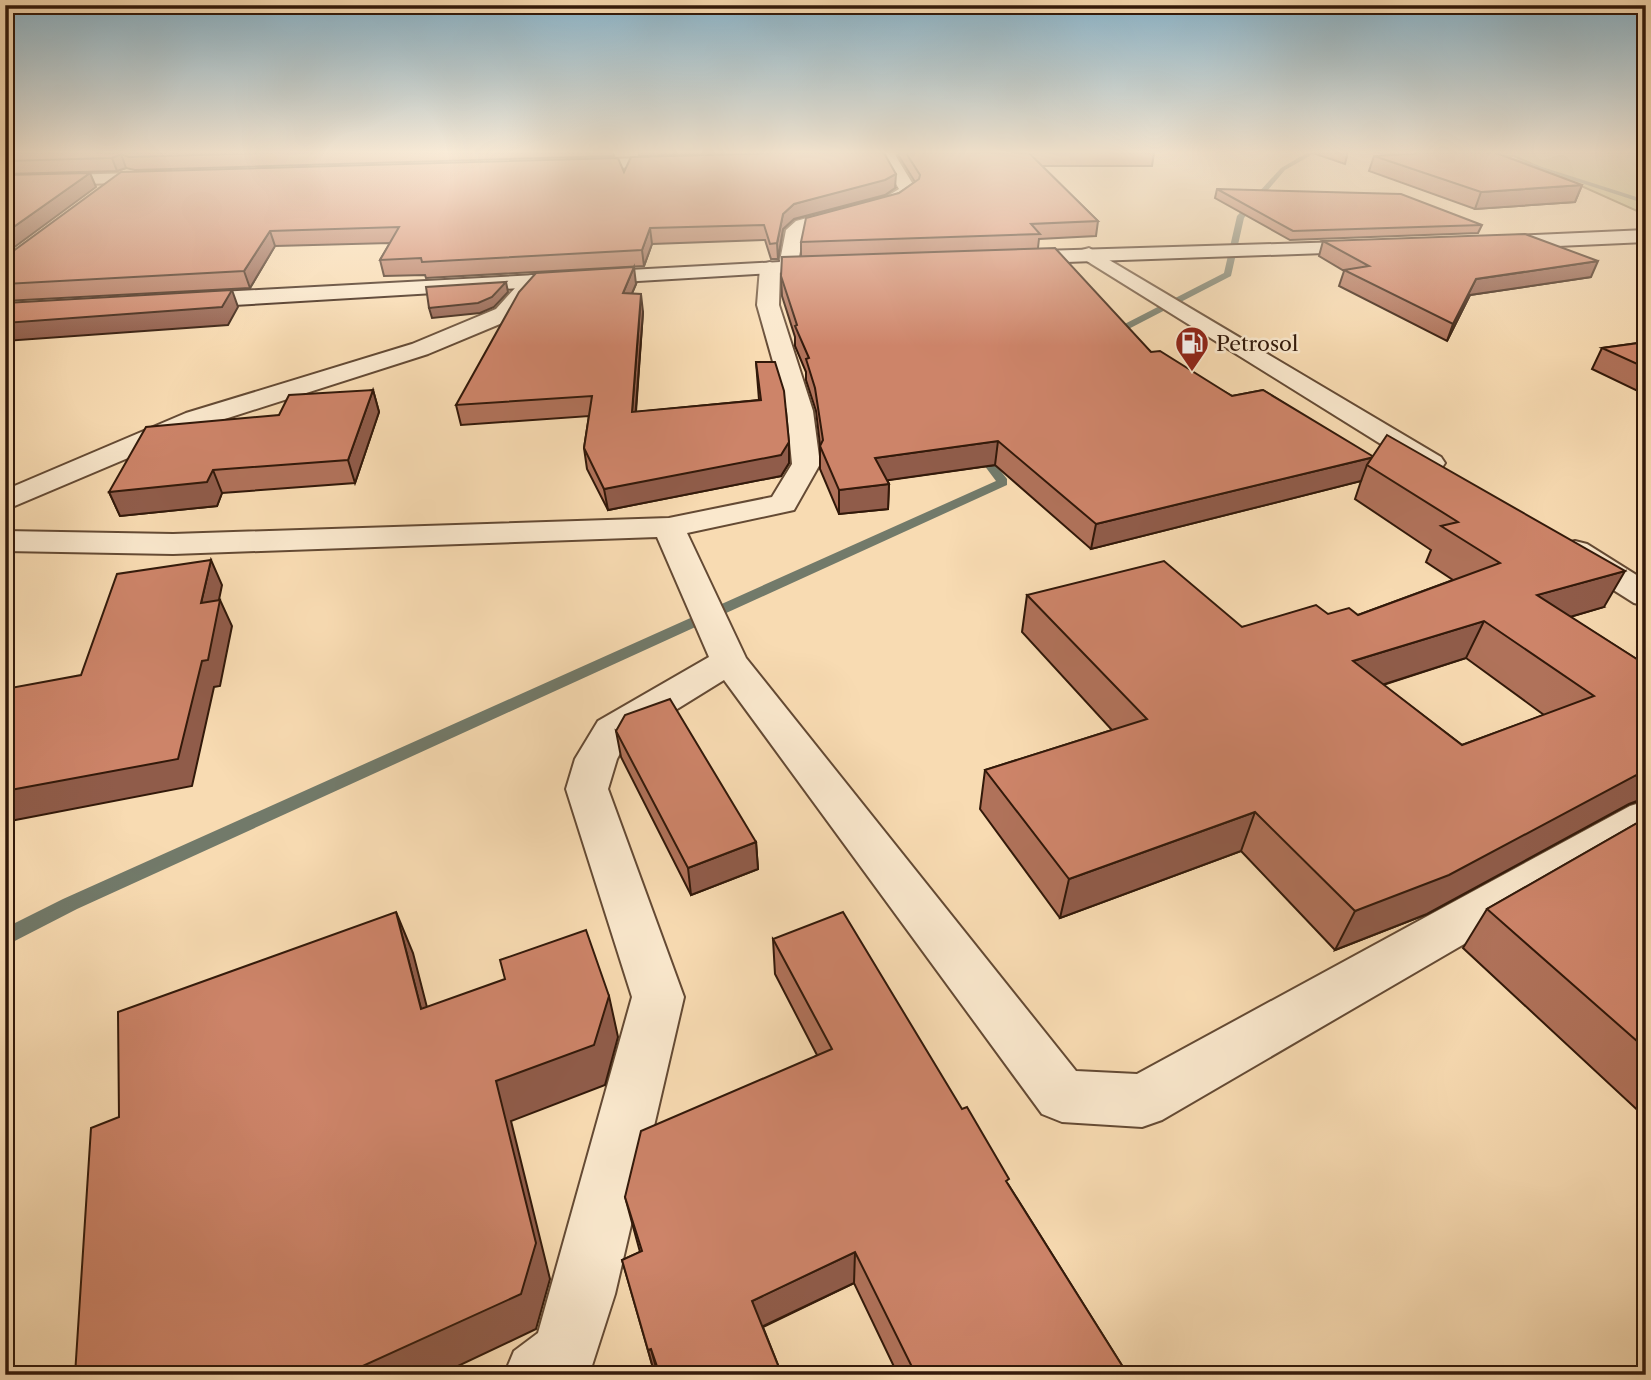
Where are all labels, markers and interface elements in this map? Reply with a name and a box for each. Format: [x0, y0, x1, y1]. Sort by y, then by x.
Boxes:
fuel station icon: Petrosol [1173, 324, 1211, 373]
place label: Petrosol [1216, 331, 1298, 356]

